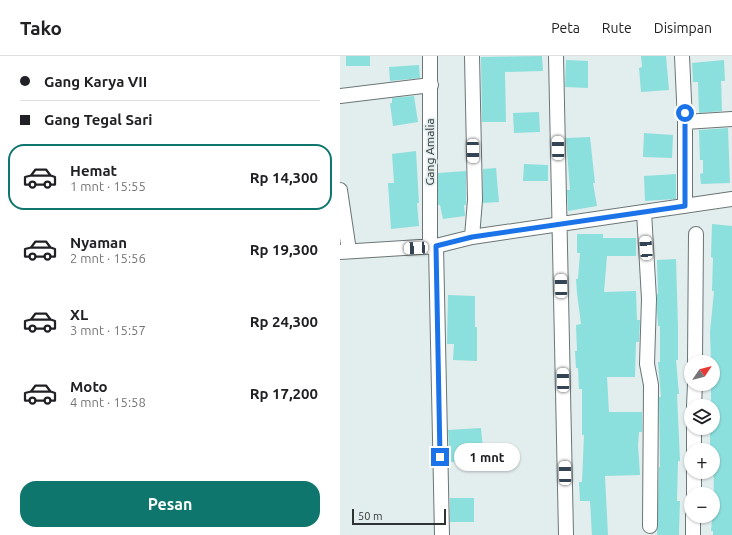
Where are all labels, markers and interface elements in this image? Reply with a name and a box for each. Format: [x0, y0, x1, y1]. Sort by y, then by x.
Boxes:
text: Tako [20, 17, 62, 39]
text: Peta [551, 20, 580, 36]
text: Rute [602, 20, 632, 36]
text: Disimpan [654, 20, 712, 36]
text: Gang Karya VII [44, 73, 147, 90]
route start [676, 104, 694, 122]
text: Gang Tegal Sari [44, 111, 153, 128]
street label: Gang Amalia [423, 118, 436, 186]
car [552, 136, 564, 160]
car [467, 139, 479, 163]
icon: car [22, 159, 58, 195]
text: Hemat [70, 162, 117, 179]
text: Rp 14,300 [250, 169, 318, 186]
text: 1 mnt · 15:55 [70, 179, 146, 193]
icon: car [22, 231, 58, 267]
text: Nyaman [70, 234, 127, 251]
car [639, 236, 653, 260]
text: Rp 19,300 [250, 241, 318, 258]
car [404, 241, 428, 255]
text: 2 mnt · 15:56 [70, 251, 146, 265]
car [555, 274, 567, 298]
icon: car [22, 303, 58, 339]
text: XL [70, 306, 88, 323]
text: Rp 24,300 [250, 313, 318, 330]
text: 3 mnt · 15:57 [70, 323, 146, 337]
north arrow [684, 355, 720, 391]
map controls [684, 355, 720, 523]
car [557, 368, 569, 392]
icon: car [22, 375, 58, 411]
text: Moto [70, 378, 108, 395]
text: Rp 17,200 [250, 385, 318, 402]
text: 4 mnt · 15:58 [70, 395, 146, 409]
button: layers [684, 399, 720, 435]
callout: 1 mnt [454, 443, 520, 471]
button: + [684, 443, 720, 479]
route end [431, 448, 449, 466]
text: 1 mnt [470, 450, 504, 464]
car [559, 461, 571, 485]
button: Pesan [20, 481, 320, 527]
button: − [684, 487, 720, 523]
scale bar [352, 507, 446, 526]
text: 50 m [358, 510, 382, 522]

